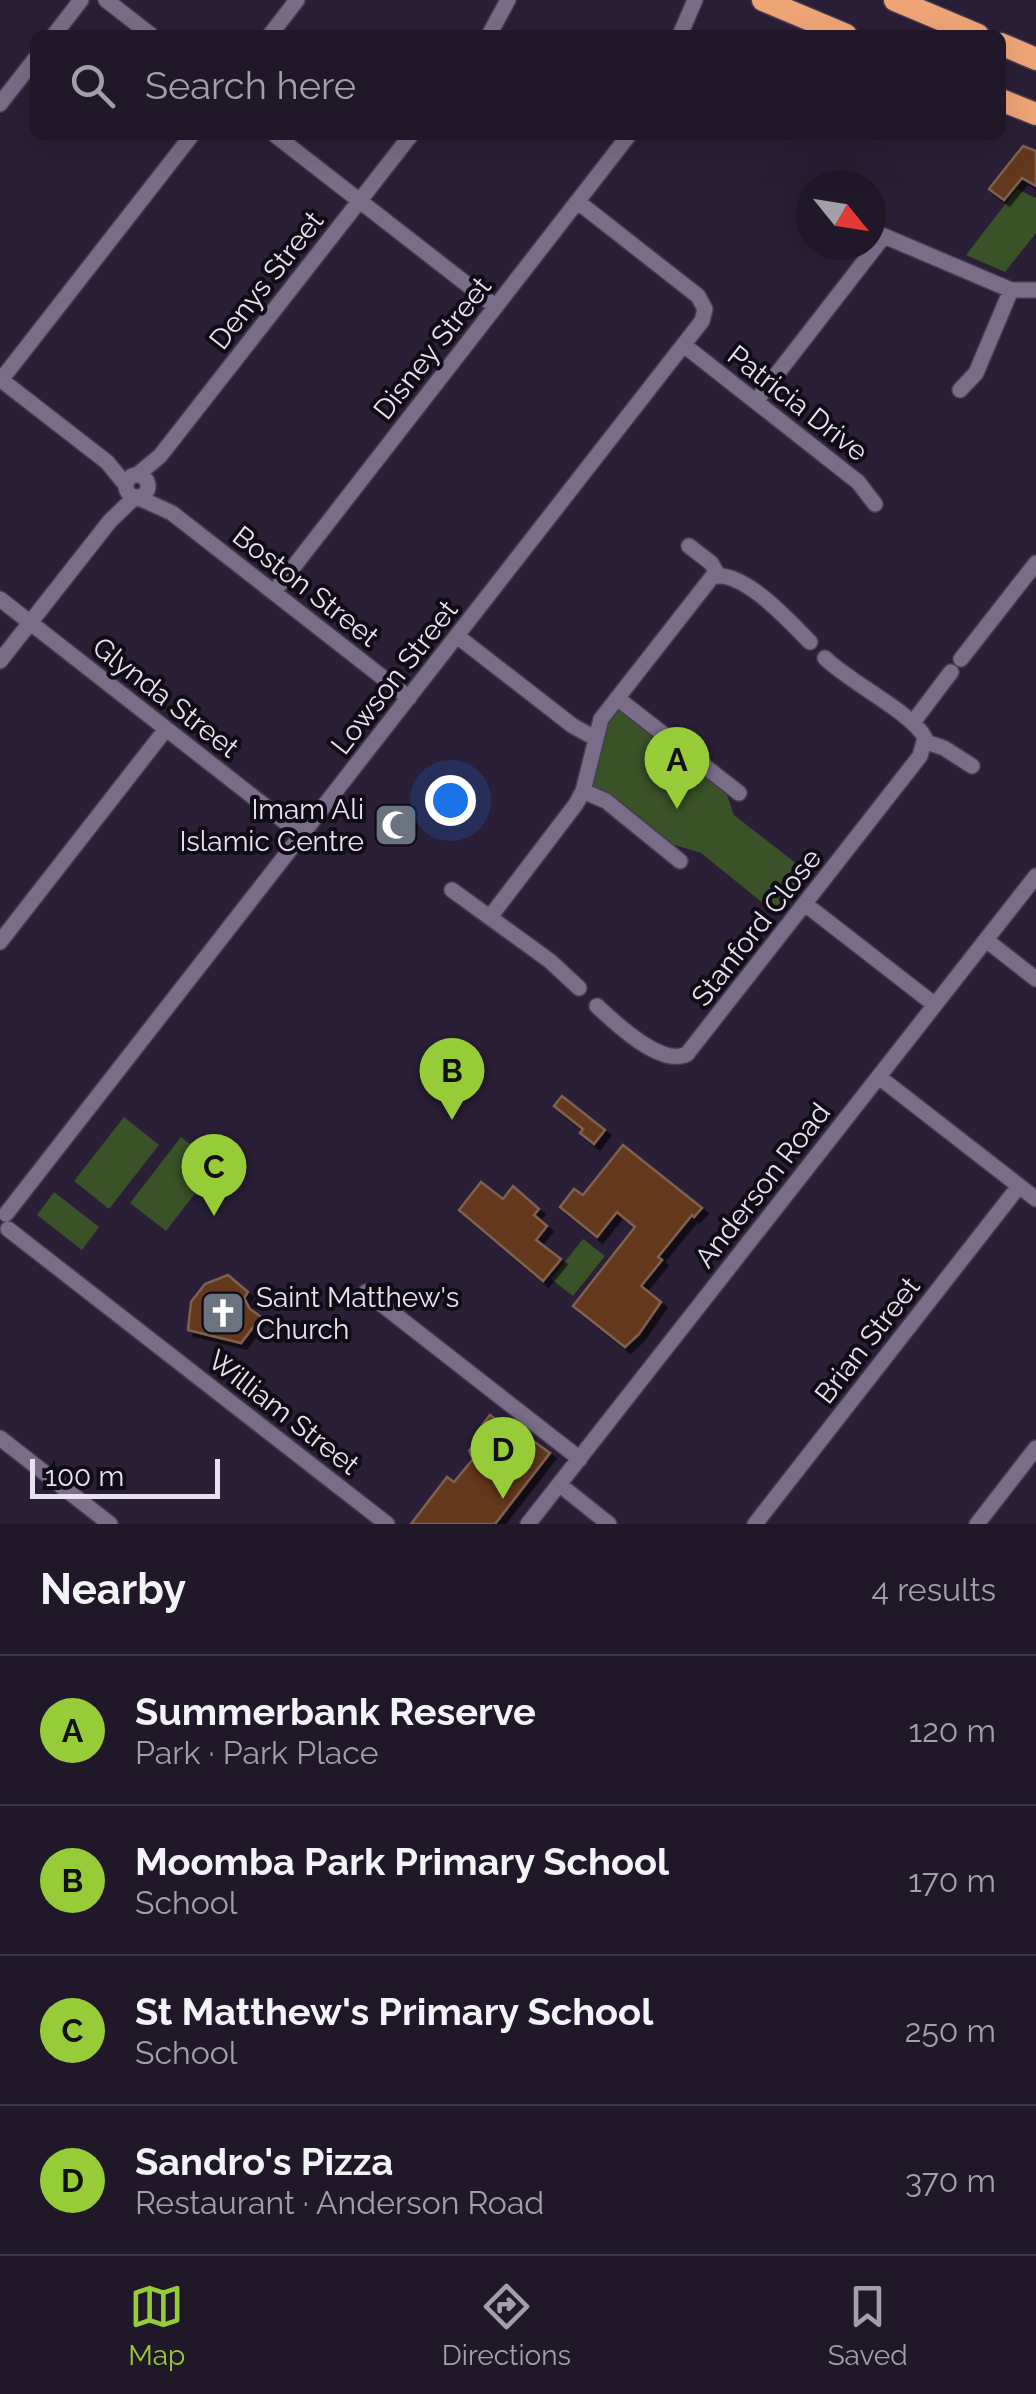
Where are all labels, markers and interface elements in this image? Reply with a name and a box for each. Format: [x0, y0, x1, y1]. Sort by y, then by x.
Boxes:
search box [30, 30, 1006, 140]
icon: search [65, 58, 120, 113]
text: Search here [145, 63, 356, 108]
north arrow [796, 170, 886, 260]
street label: Denys Street [202, 204, 331, 356]
street label: Disney Street [367, 270, 498, 426]
street label: Patricia Drive [721, 339, 874, 468]
street label: Boston Street [226, 519, 386, 654]
street label: Lowson Street [324, 593, 465, 761]
street label: Glynda Street [86, 630, 246, 765]
pin: A [644, 726, 710, 809]
your location [425, 775, 476, 826]
place label: Imam Ali Islamic Centre [179, 793, 364, 858]
mosque icon: Imam Ali Islamic Centre [373, 802, 419, 848]
street label: Stanford Close [685, 842, 828, 1013]
pin: B [420, 1038, 484, 1120]
street label: Anderson Road [688, 1096, 837, 1274]
pin: C [182, 1134, 246, 1216]
street label: Brian Street [808, 1270, 927, 1410]
place label: Saint Matthew's Church [256, 1281, 459, 1346]
church icon: Saint Matthew's Church [200, 1290, 246, 1336]
street label: William Street [202, 1343, 366, 1482]
pin: D [470, 1416, 536, 1499]
scale bar [30, 1454, 220, 1498]
text: 100 m [45, 1460, 124, 1493]
text: Nearby [40, 1565, 186, 1614]
text: 4 results [872, 1571, 996, 1608]
text: Summerbank Reserve [135, 1689, 536, 1734]
text: A [62, 1712, 83, 1749]
text: 120 m [908, 1712, 996, 1749]
text: Park · Park Place [135, 1734, 378, 1771]
text: Moomba Park Primary School [135, 1839, 669, 1884]
text: B [62, 1862, 83, 1899]
text: 170 m [908, 1862, 996, 1899]
text: School [135, 1884, 237, 1921]
text: St Matthew's Primary School [135, 1989, 653, 2034]
text: C [62, 2012, 83, 2049]
text: 250 m [905, 2012, 996, 2049]
text: School [135, 2034, 237, 2071]
text: Sandro's Pizza [135, 2139, 393, 2184]
text: D [61, 2162, 84, 2199]
text: 370 m [905, 2162, 996, 2199]
text: Restaurant · Anderson Road [135, 2184, 544, 2221]
tab: Map [128, 2279, 185, 2372]
tab: Directions [442, 2279, 571, 2372]
tab: Saved [828, 2279, 908, 2372]

